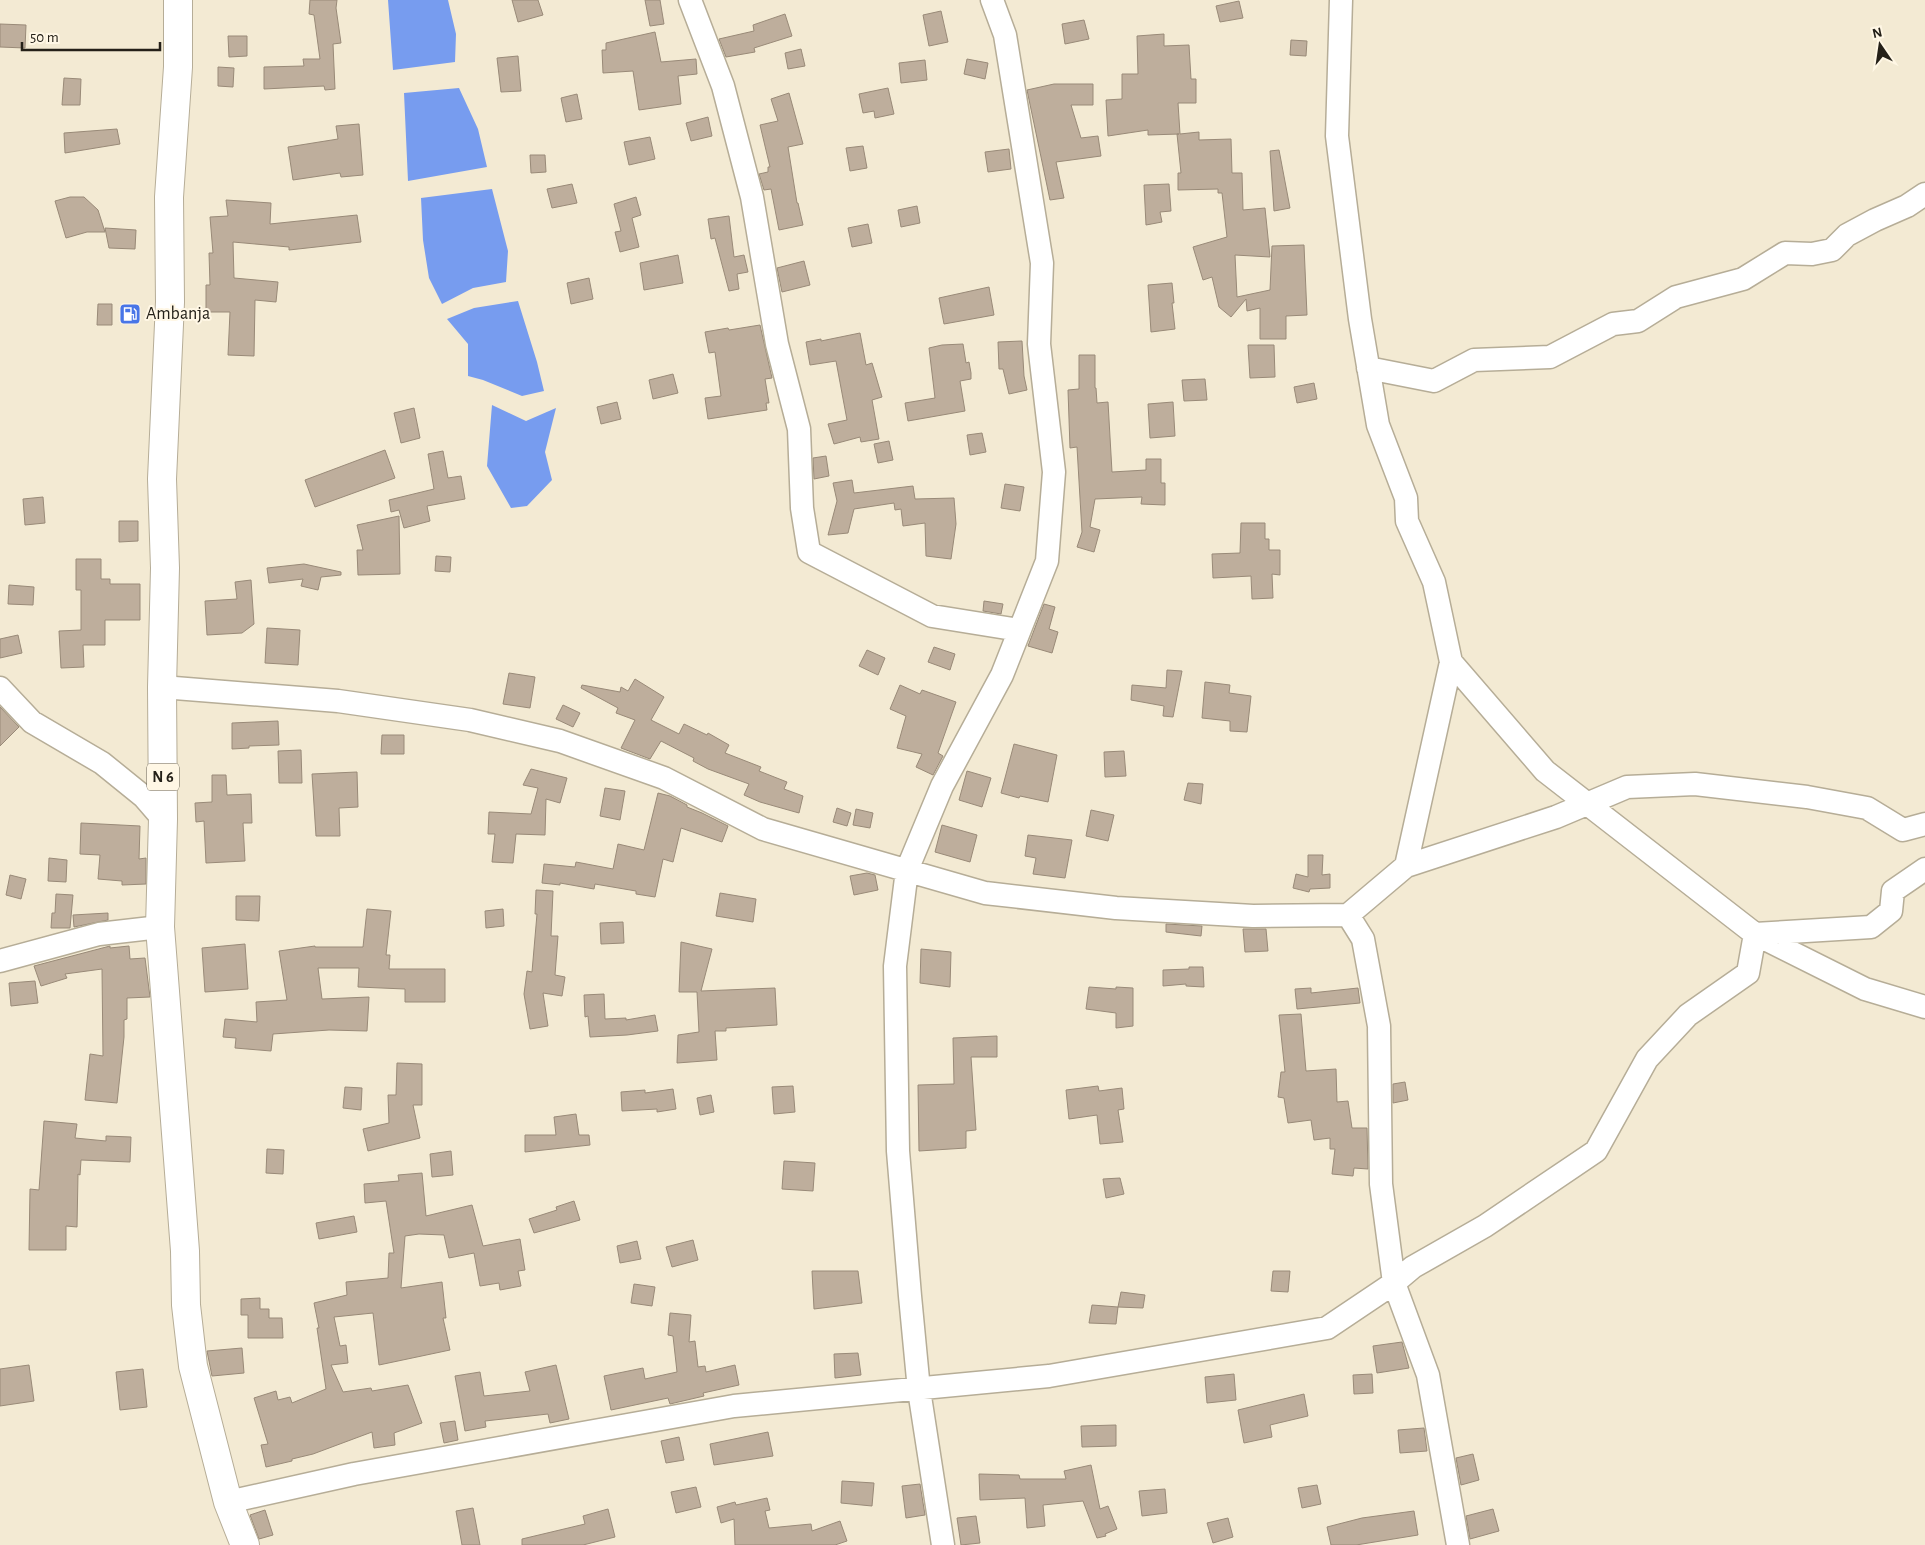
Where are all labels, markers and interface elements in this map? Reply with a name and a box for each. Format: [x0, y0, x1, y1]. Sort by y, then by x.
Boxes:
scale bar [22, 20, 160, 52]
north arrow [1855, 20, 1905, 70]
text: N [1871, 25, 1884, 41]
text: 50 m [30, 30, 59, 45]
fuel station icon: Ambanja [118, 302, 142, 326]
place label: Ambanja [146, 305, 210, 323]
road number: N 6 [147, 764, 179, 790]

